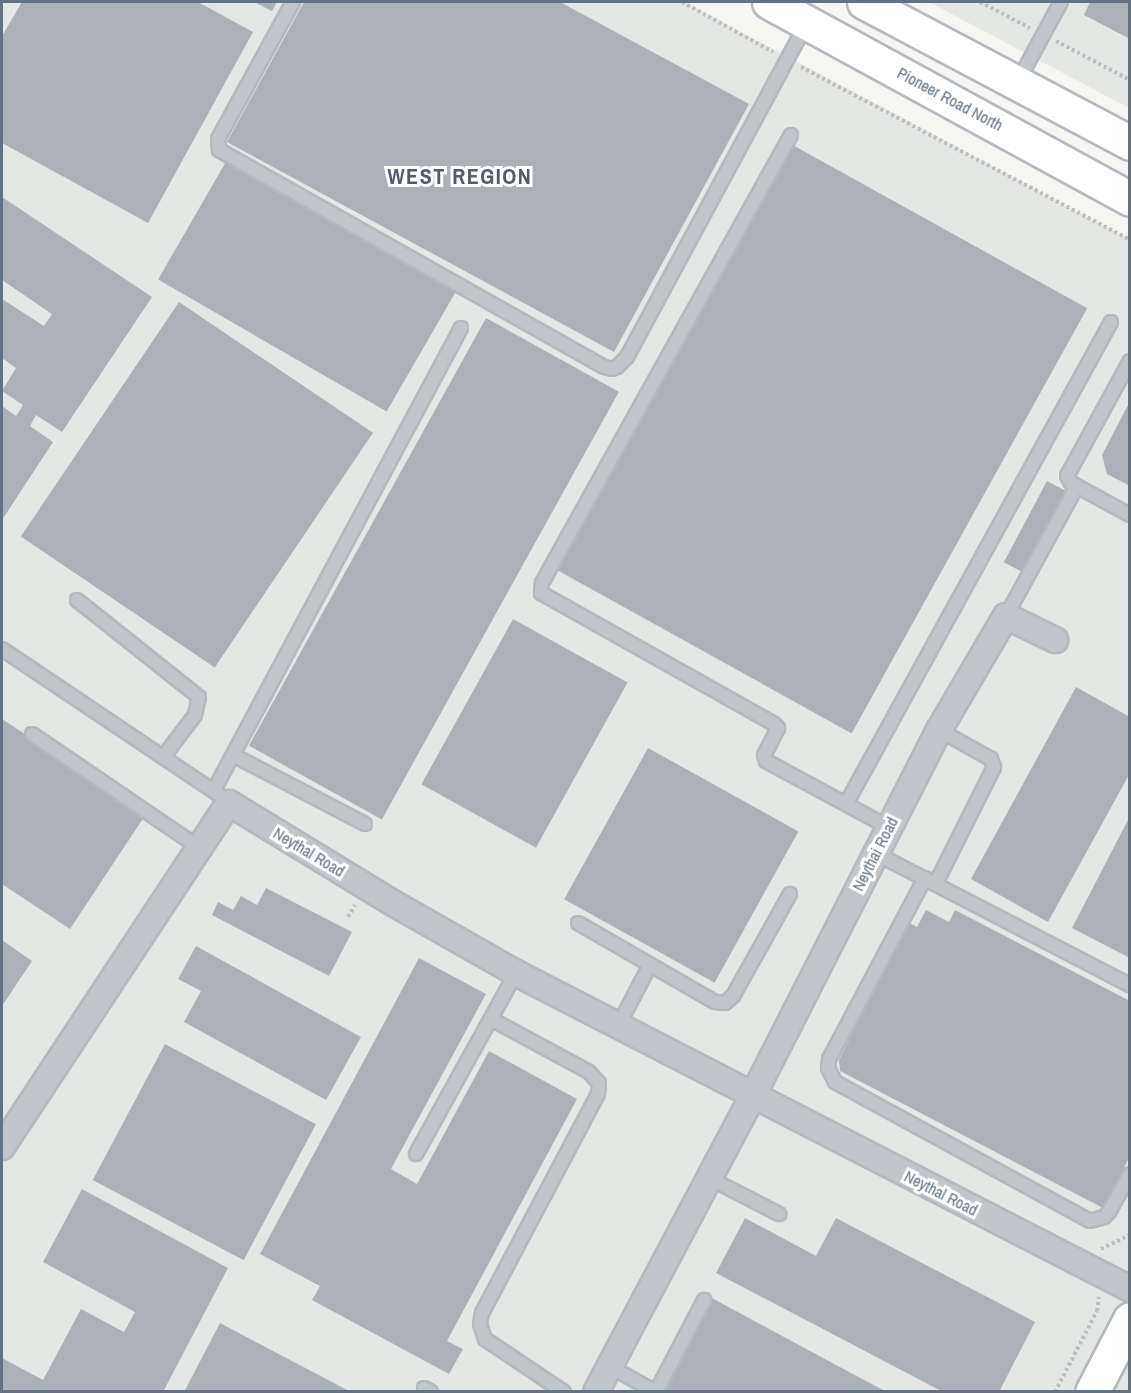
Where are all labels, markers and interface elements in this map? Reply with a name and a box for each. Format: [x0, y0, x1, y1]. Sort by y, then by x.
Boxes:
street label: Pioneer Road North [894, 63, 1006, 135]
district label: WEST REGION [388, 164, 532, 190]
street label: Neythai Road [848, 814, 902, 894]
street label: Neythal Road [270, 823, 348, 881]
street label: Neythal Road [901, 1166, 981, 1220]

